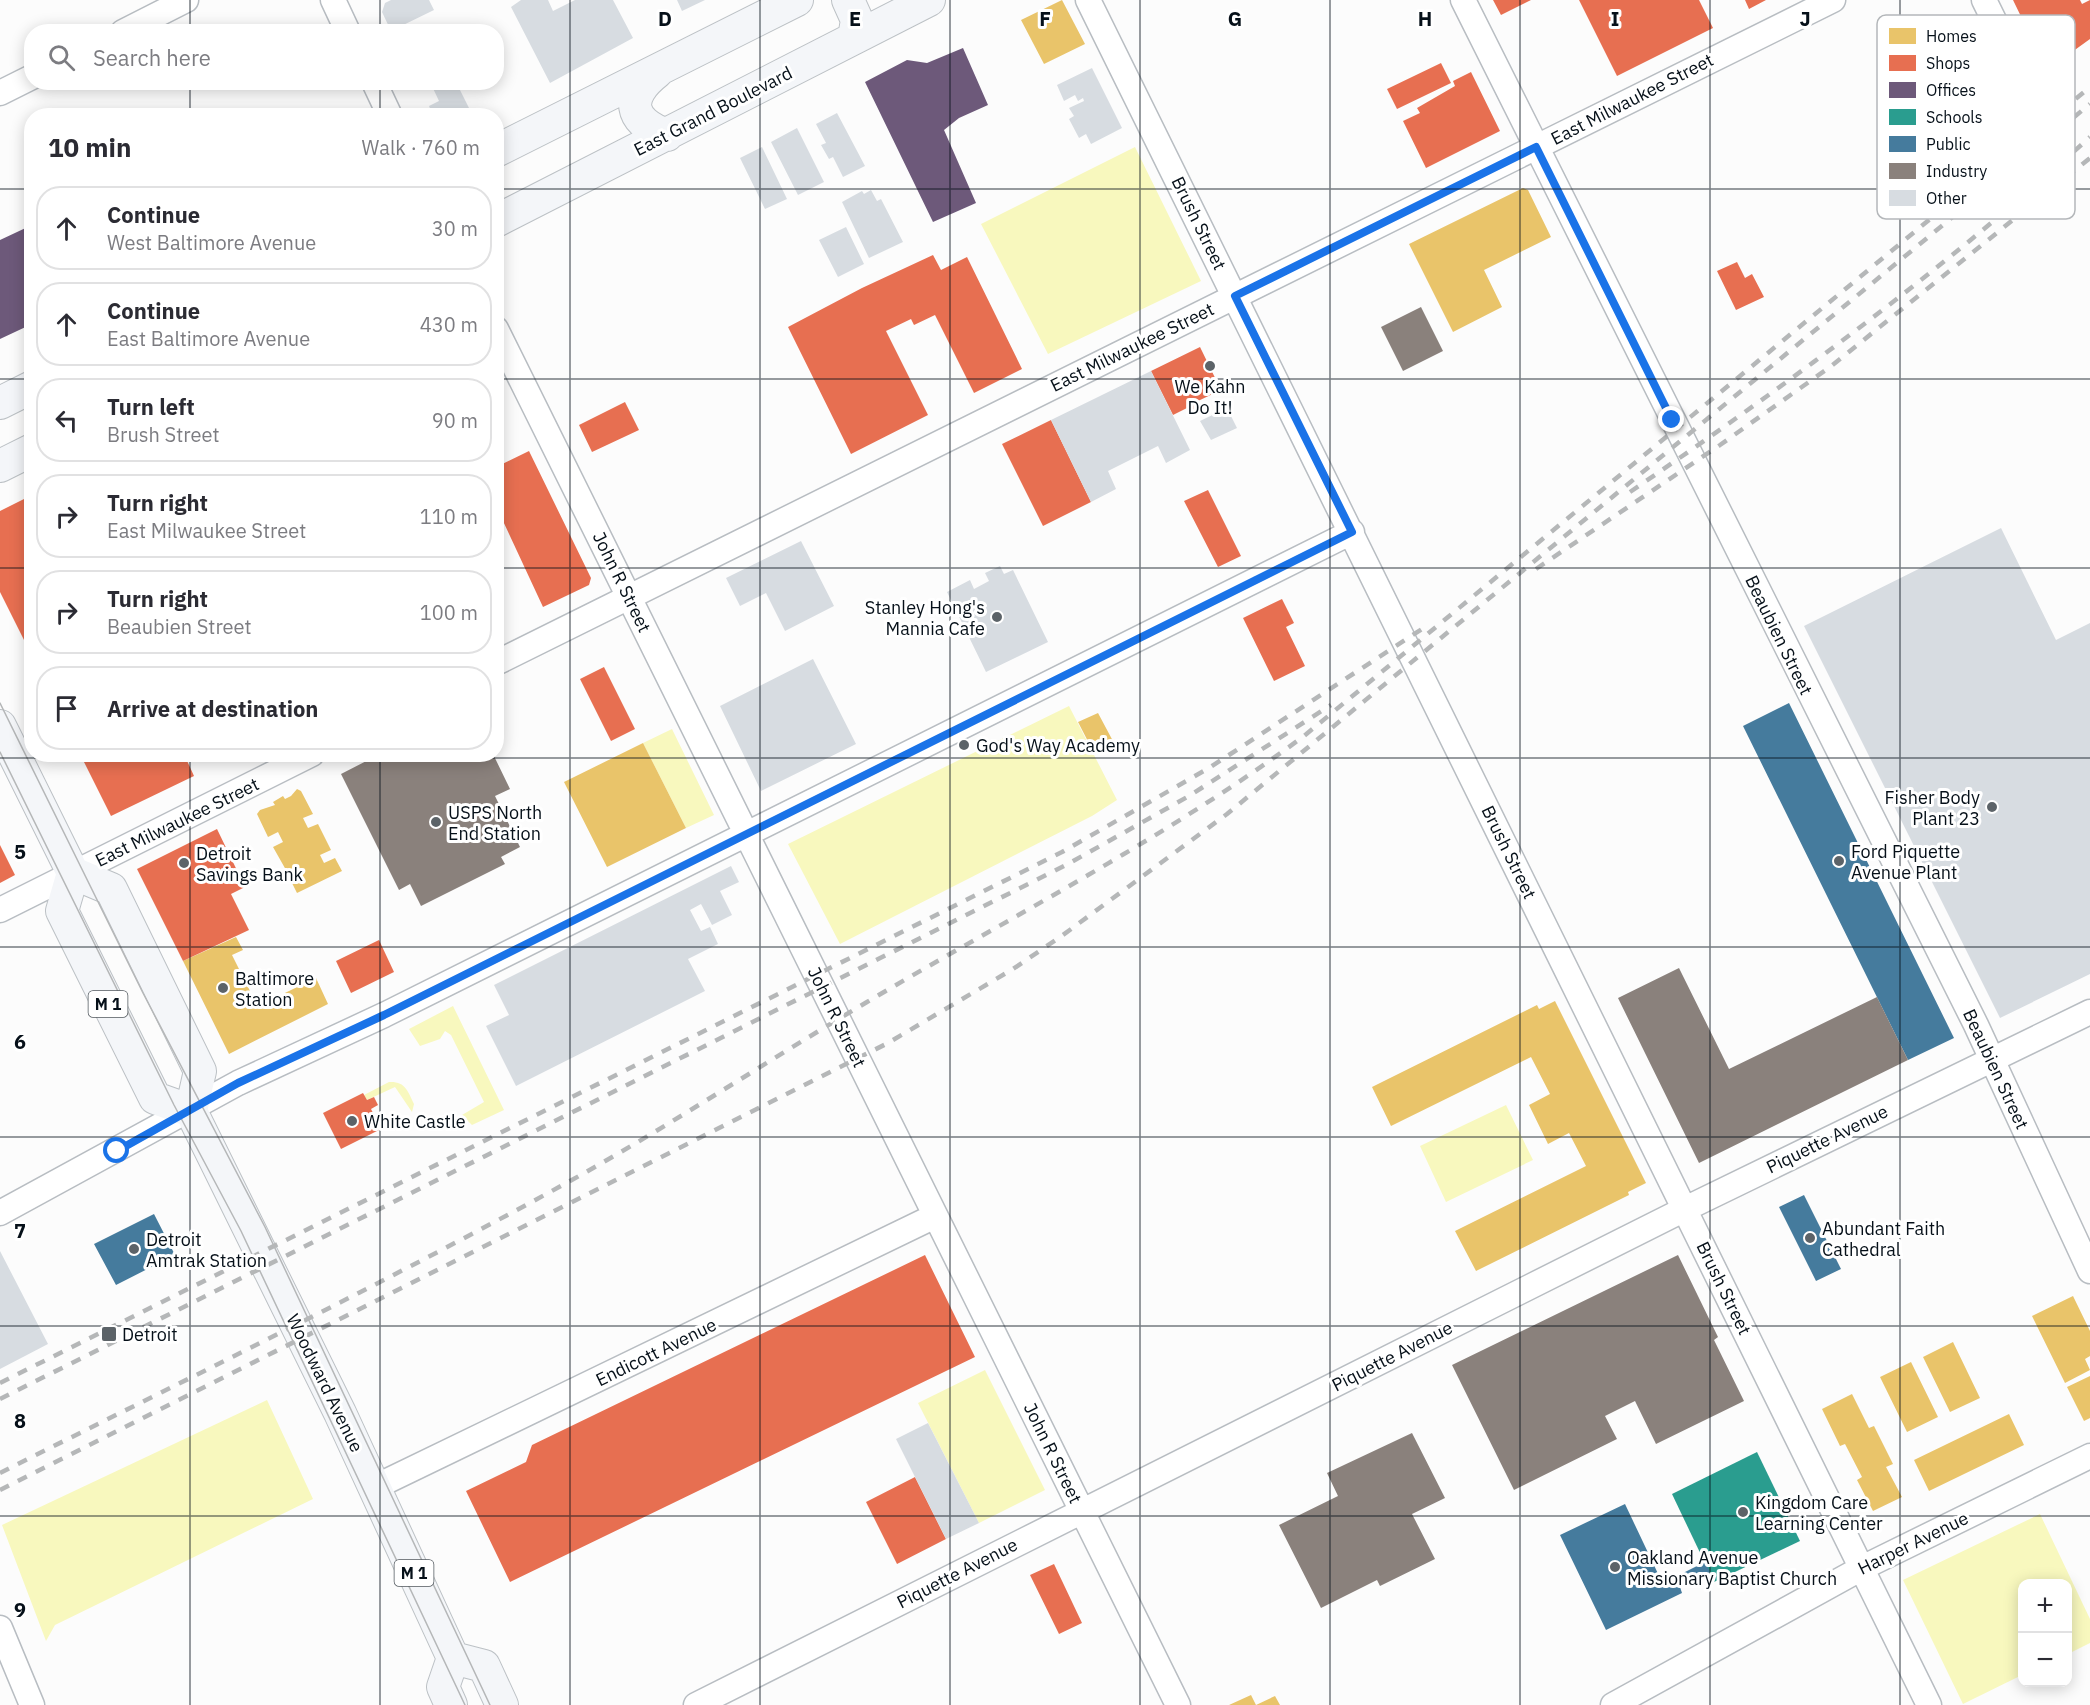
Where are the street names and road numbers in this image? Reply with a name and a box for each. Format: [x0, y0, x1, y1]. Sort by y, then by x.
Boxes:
street label: East Milwaukee Street [1547, 48, 1717, 150]
street label: East Grand Boulevard [630, 61, 796, 161]
street label: Brush Street [1166, 172, 1232, 274]
street label: East Milwaukee Street [1046, 297, 1218, 397]
street label: John R Street [588, 528, 656, 636]
street label: Beaubien Street [1740, 571, 1818, 699]
street label: East Milwaukee Street [91, 772, 263, 872]
street label: Brush Street [1476, 801, 1542, 903]
street label: John R Street [803, 963, 871, 1071]
road number: M 1 [88, 991, 128, 1017]
street label: Beaubien Street [1958, 1005, 2034, 1133]
street label: Piquette Avenue [1762, 1100, 1892, 1178]
street label: Brush Street [1691, 1237, 1757, 1339]
street label: Woodward Avenue [282, 1310, 368, 1456]
street label: Endicott Avenue [592, 1313, 720, 1391]
street label: Piquette Avenue [1328, 1316, 1456, 1396]
street label: John R Street [1019, 1399, 1087, 1507]
street label: Harper Avenue [1854, 1506, 1972, 1580]
street label: Piquette Avenue [893, 1533, 1021, 1613]
road number: M 1 [394, 1560, 434, 1586]

